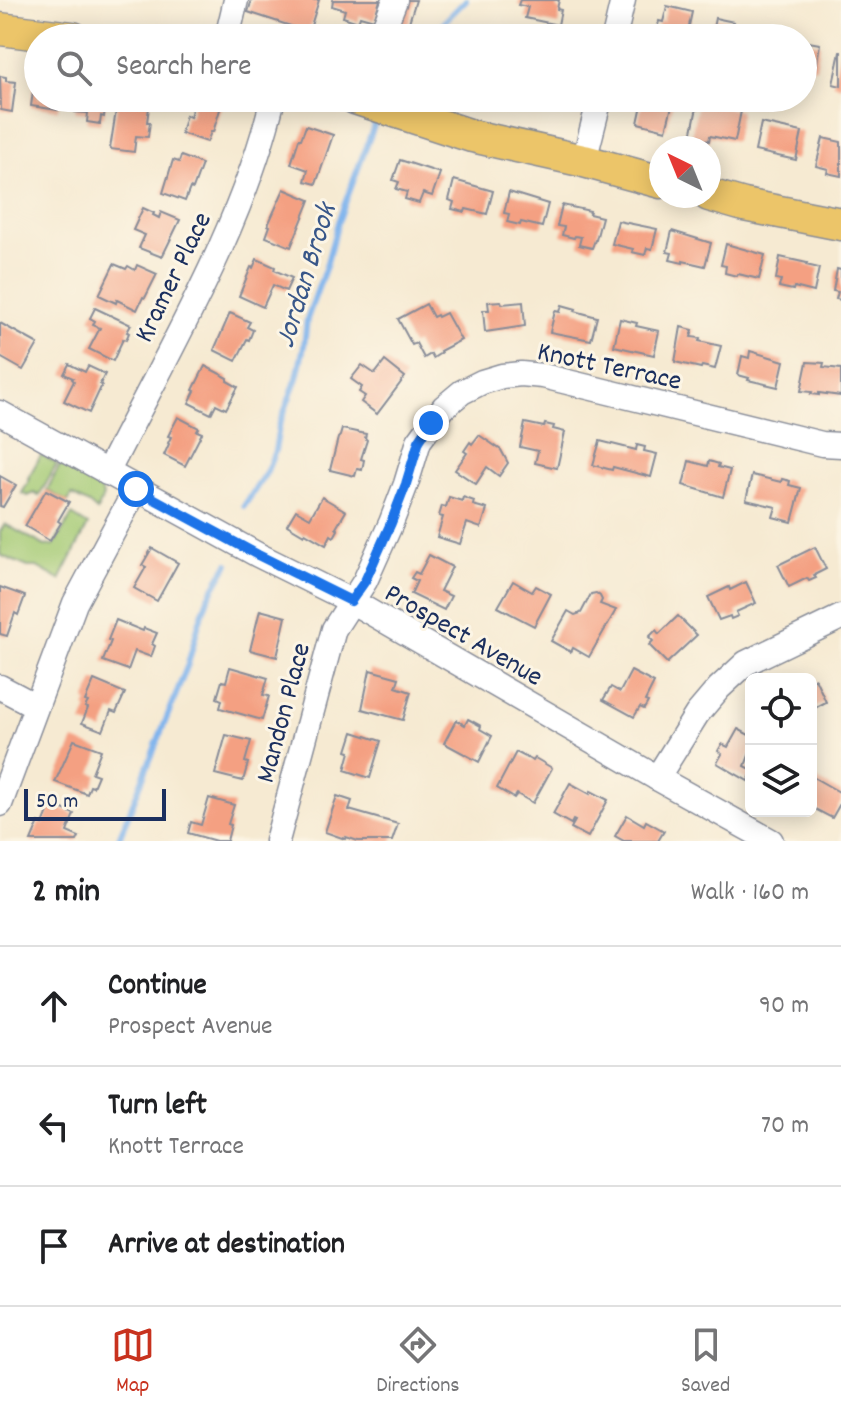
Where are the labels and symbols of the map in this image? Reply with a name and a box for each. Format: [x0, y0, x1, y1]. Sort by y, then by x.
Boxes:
north arrow [649, 136, 721, 208]
water label: Jordan Brook [266, 196, 351, 354]
street label: Kramer Place [127, 206, 224, 350]
street label: Knott Terrace [533, 334, 685, 404]
route end [413, 405, 449, 441]
route start [118, 471, 154, 507]
street label: Prospect Avenue [376, 576, 549, 699]
street label: Mandon Place [248, 639, 324, 788]
scale bar [24, 785, 166, 821]

